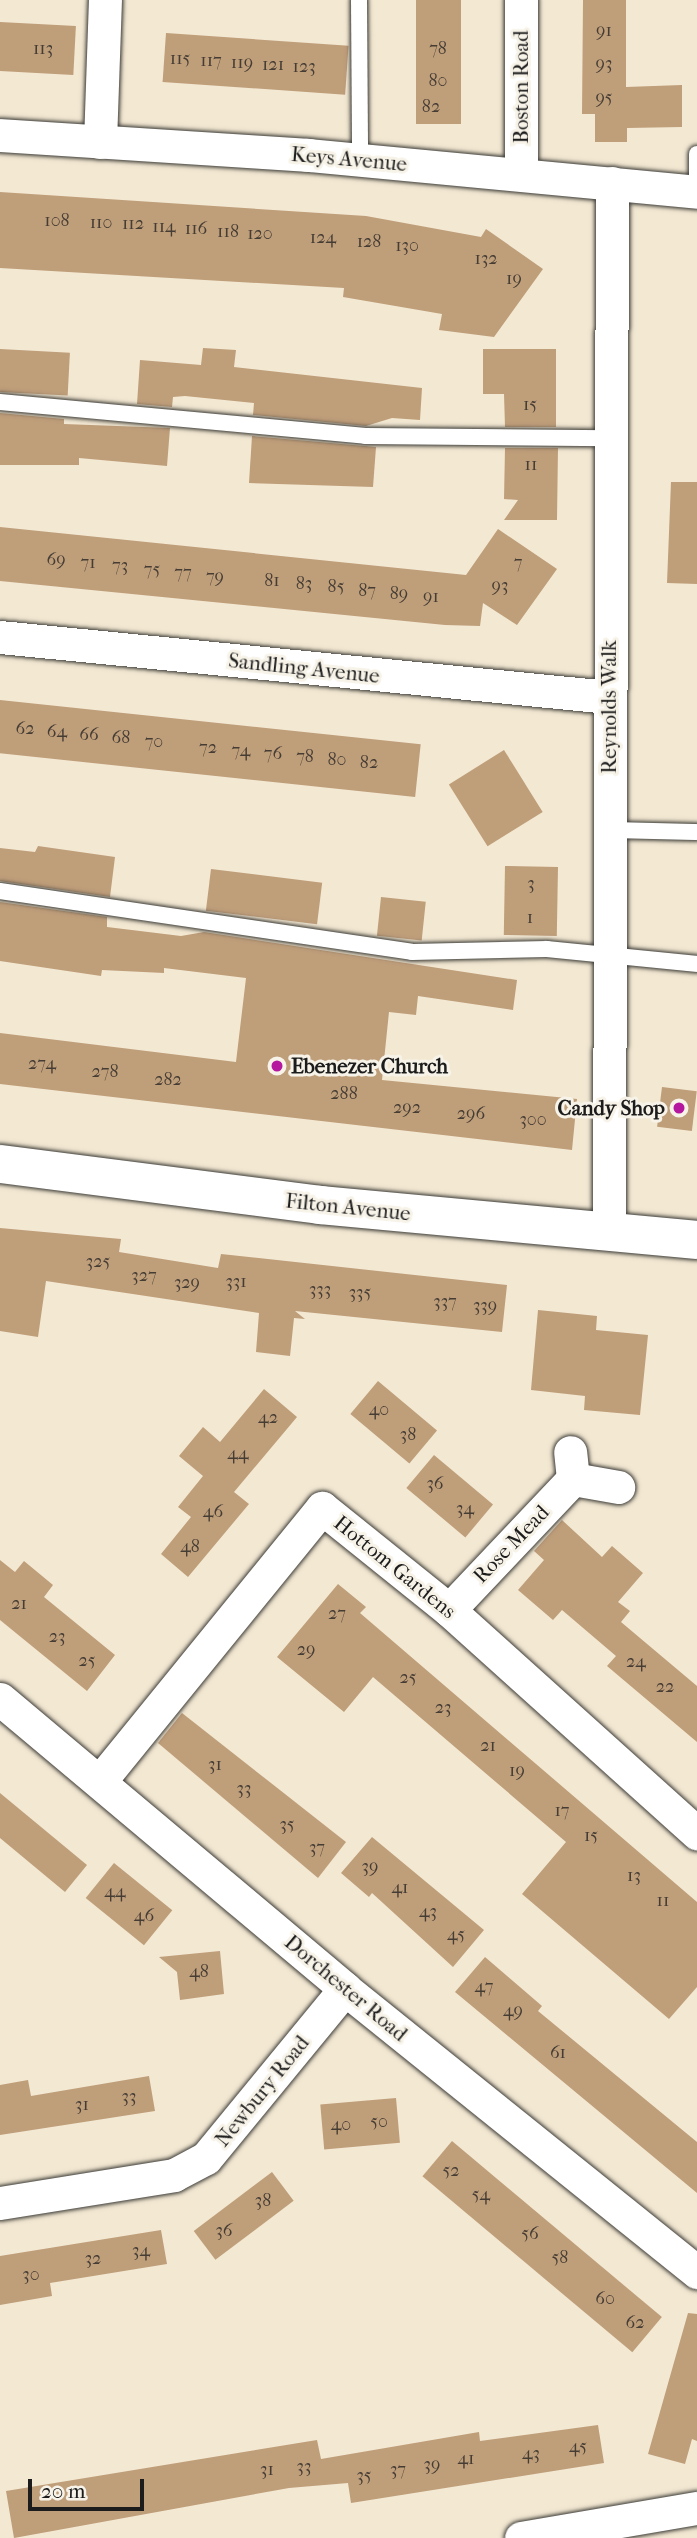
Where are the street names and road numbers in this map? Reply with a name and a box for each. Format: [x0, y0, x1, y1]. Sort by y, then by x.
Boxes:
street label: Boston Road [508, 30, 534, 144]
street label: Keys Avenue [290, 141, 408, 177]
street label: Reynolds Walk [596, 640, 622, 774]
street label: Sandling Avenue [227, 648, 381, 688]
street label: Filton Avenue [284, 1188, 412, 1226]
street label: Rose Mead [468, 1500, 554, 1588]
street label: Hottom Gardens [329, 1510, 461, 1624]
street label: Dorchester Road [280, 1929, 412, 2047]
street label: Newbury Road [210, 2030, 314, 2152]

